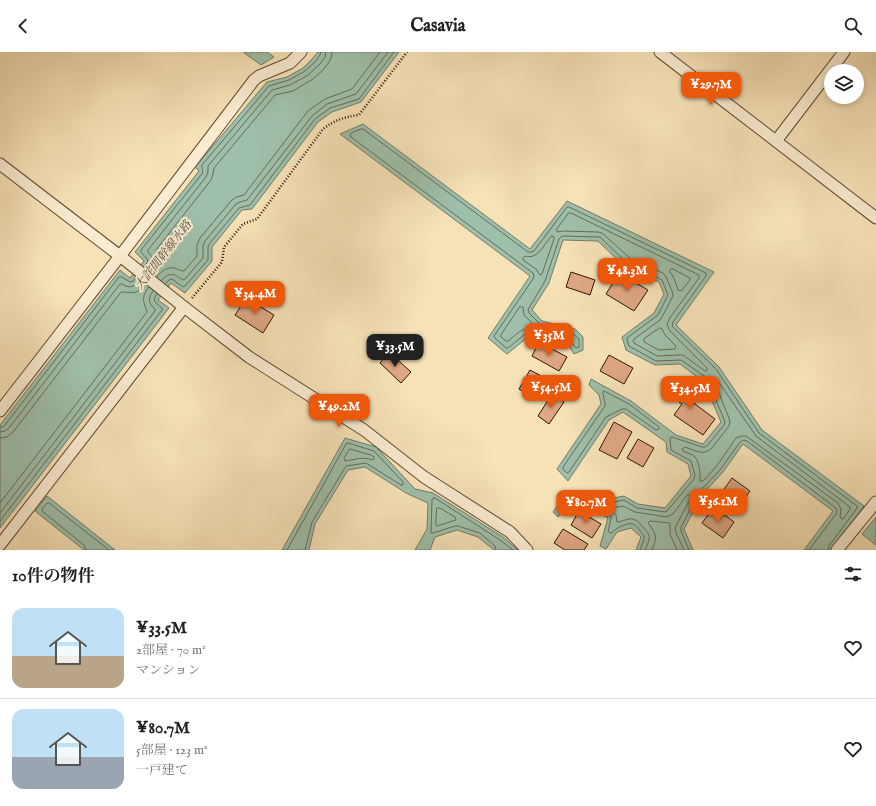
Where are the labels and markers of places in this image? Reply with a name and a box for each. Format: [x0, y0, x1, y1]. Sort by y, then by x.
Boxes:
pin: ¥29.7M [678, 72, 744, 106]
pin: ¥48.3M [594, 258, 660, 292]
pin: ¥34.4M [222, 281, 288, 315]
pin: ¥35M [525, 323, 573, 357]
pin: ¥33.5M [362, 334, 428, 368]
pin: ¥54.5M [518, 375, 584, 409]
pin: ¥34.5M [657, 376, 723, 410]
pin: ¥49.2M [306, 394, 372, 428]
pin: ¥36.1M [685, 489, 751, 523]
pin: ¥80.7M [553, 490, 619, 524]

